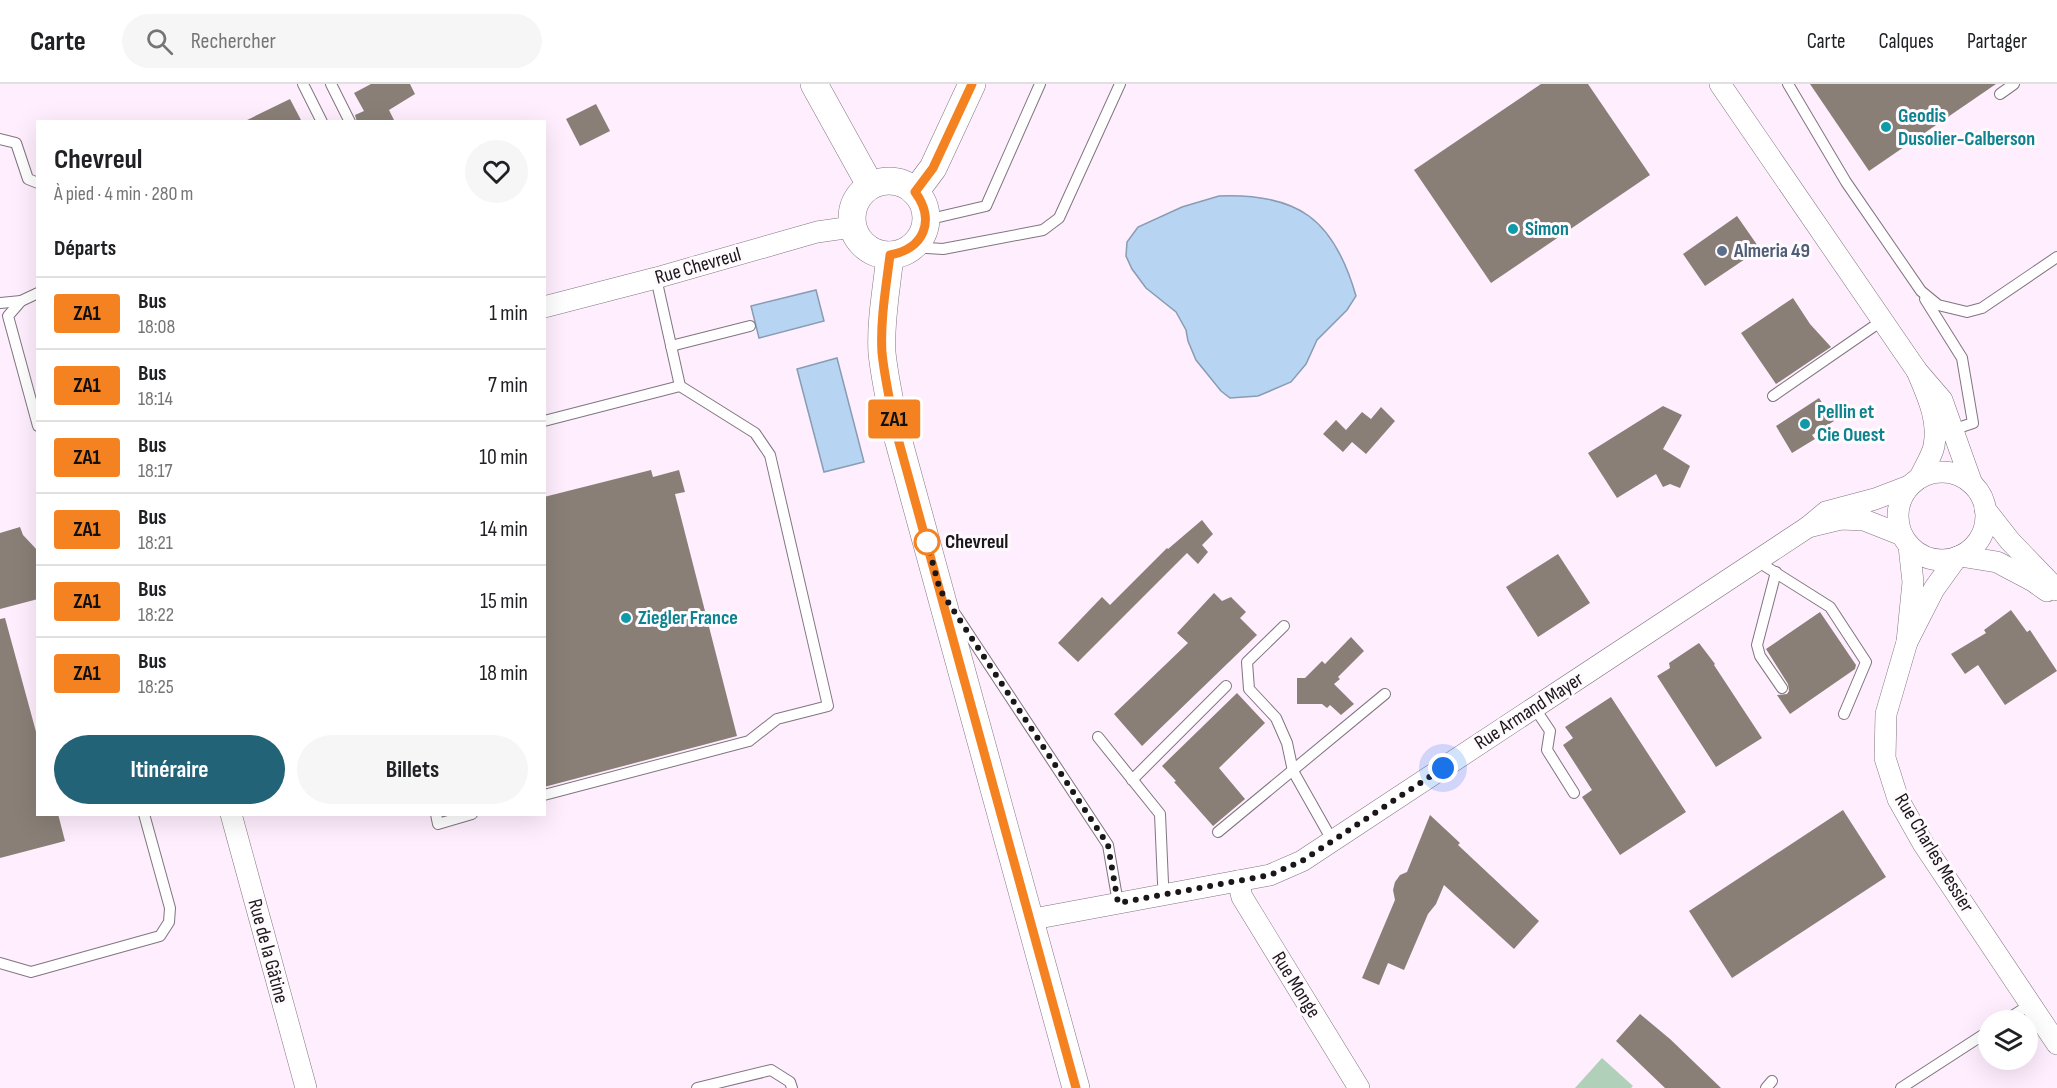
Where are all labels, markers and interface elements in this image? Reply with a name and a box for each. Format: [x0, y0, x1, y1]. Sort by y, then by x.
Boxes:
search box [122, 14, 542, 68]
text: Carte [30, 25, 86, 58]
icon: search [143, 25, 176, 58]
text: Rechercher [191, 28, 276, 55]
text: Carte [1807, 29, 1846, 54]
text: Calques [1879, 29, 1934, 54]
text: Partager [1967, 29, 2027, 54]
place label: Geodis Dusolier-Calberson [1898, 104, 2035, 151]
marker: Geodis Dusolier-Calberson [1879, 120, 1893, 134]
button: heart [465, 140, 528, 203]
text: Chevreul [54, 143, 143, 176]
text: À pied · 4 min · 280 m [54, 182, 193, 206]
place label: Simon [1525, 217, 1569, 241]
marker: Simon [1506, 222, 1520, 236]
text: Départs [54, 235, 116, 262]
place label: Almeria 49 [1733, 239, 1810, 263]
street label: Rue Chevreul [652, 242, 744, 290]
marker: Almeria 49 [1715, 244, 1729, 258]
text: Bus [138, 288, 167, 315]
text: 1 min [489, 300, 528, 327]
text: ZA1 [73, 301, 101, 326]
text: 18:08 [138, 315, 175, 339]
text: Bus [138, 360, 167, 387]
text: 7 min [488, 372, 528, 399]
text: ZA1 [73, 373, 101, 398]
text: 18:14 [138, 387, 173, 411]
line badge: ZA1 [860, 400, 928, 438]
place label: Pellin et Cie Ouest [1817, 400, 1885, 447]
text: ZA1 [880, 407, 908, 432]
marker: Pellin et Cie Ouest [1798, 417, 1812, 431]
text: Bus [138, 432, 167, 459]
text: 10 min [479, 444, 528, 471]
text: ZA1 [73, 445, 101, 470]
text: 18:17 [138, 459, 173, 483]
text: Bus [138, 504, 167, 531]
text: 14 min [480, 516, 528, 543]
text: ZA1 [73, 517, 101, 542]
marker: Chevreul [914, 529, 940, 555]
place label: Chevreul [945, 530, 1008, 554]
text: 18:21 [138, 531, 173, 555]
text: Bus [138, 576, 167, 603]
text: 15 min [480, 588, 528, 615]
text: ZA1 [73, 589, 101, 614]
text: 18:22 [138, 603, 174, 627]
place label: Ziegler France [638, 606, 738, 630]
marker: Ziegler France [619, 611, 633, 625]
text: Bus [138, 648, 167, 675]
text: 18 min [480, 660, 528, 687]
text: ZA1 [73, 661, 101, 686]
street label: Rue Armand Mayer [1470, 667, 1588, 755]
text: 18:25 [138, 675, 174, 699]
button: Itinéraire [54, 735, 285, 804]
button: Billets [297, 735, 528, 804]
your location [1428, 753, 1458, 783]
street label: Rue Charles Messier [1889, 789, 1979, 917]
street label: Rue de la Gâtine [243, 896, 293, 1006]
street label: Rue Monge [1266, 947, 1326, 1023]
map controls [1978, 1010, 2038, 1070]
button: layers [1978, 1010, 2038, 1070]

